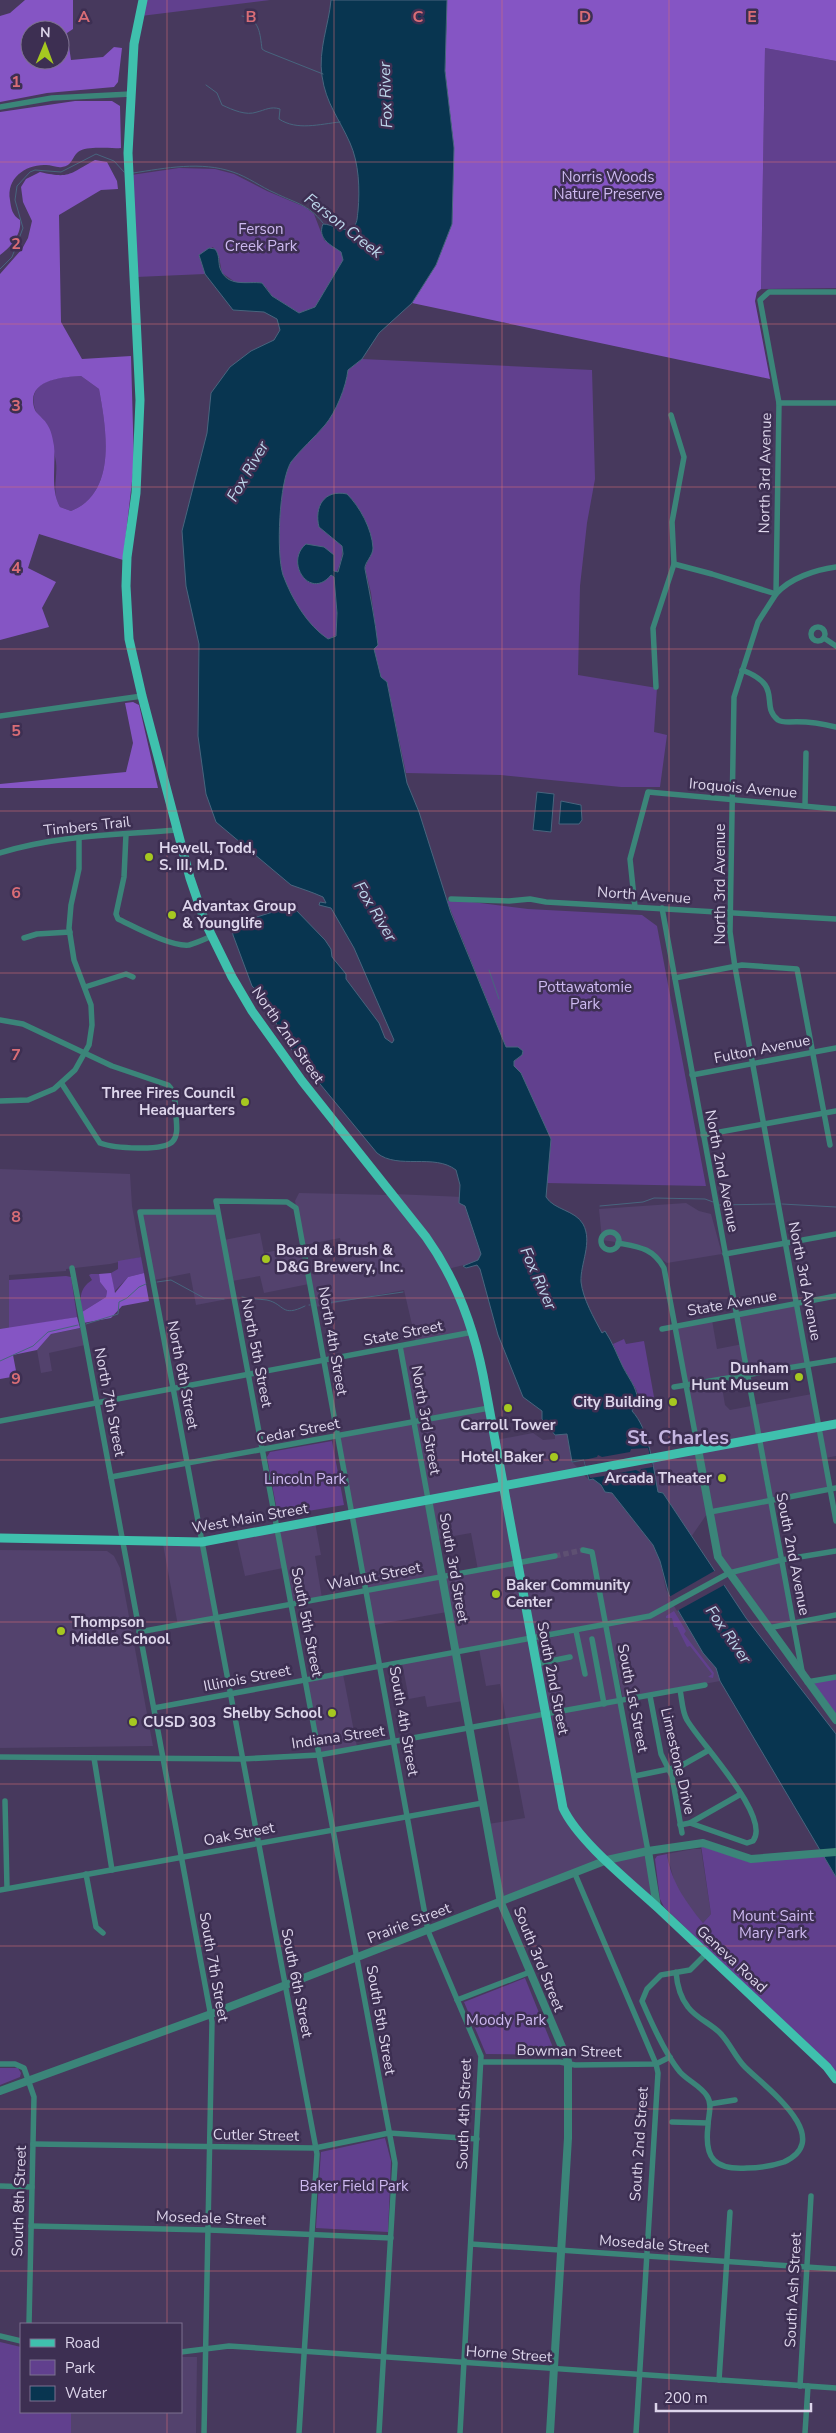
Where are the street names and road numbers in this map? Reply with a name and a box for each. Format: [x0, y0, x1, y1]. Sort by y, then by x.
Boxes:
street label: North 3rd Avenue [754, 412, 776, 534]
street label: Iroquois Avenue [688, 773, 798, 803]
street label: Timbers Trail [42, 811, 132, 841]
street label: North 3rd Avenue [710, 824, 730, 944]
street label: North Avenue [596, 882, 692, 908]
street label: North 2nd Street [247, 983, 329, 1088]
street label: Fulton Avenue [712, 1030, 812, 1068]
street label: North 2nd Avenue [700, 1108, 744, 1234]
street label: North 3rd Avenue [784, 1220, 826, 1342]
street label: North 4th Street [314, 1285, 353, 1398]
street label: State Avenue [686, 1285, 778, 1321]
street label: North 5th Street [237, 1297, 277, 1410]
street label: State Street [362, 1315, 445, 1350]
street label: North 6th Street [163, 1319, 203, 1432]
street label: North 7th Street [90, 1346, 130, 1459]
street label: North 3rd Street [407, 1364, 446, 1477]
street label: Cedar Street [255, 1413, 342, 1449]
street label: South 2nd Avenue [771, 1491, 815, 1617]
street label: West Main Street [190, 1498, 310, 1538]
street label: South 3rd Street [434, 1511, 474, 1625]
street label: Walnut Street [325, 1557, 423, 1595]
street label: South 5th Street [287, 1566, 328, 1679]
street label: South 2nd Street [532, 1620, 574, 1737]
street label: South 1st Street [613, 1642, 653, 1755]
street label: Illinois Street [202, 1660, 293, 1696]
street label: South 4th Street [385, 1665, 424, 1778]
street label: Limestone Drive [656, 1706, 700, 1816]
street label: Indiana Street [290, 1720, 387, 1753]
street label: Oak Street [202, 1817, 277, 1851]
street label: Prairie Street [364, 1898, 454, 1948]
street label: South 3rd Street [509, 1904, 569, 2015]
street label: South 7th Street [195, 1911, 234, 2024]
street label: Geneva Road [692, 1921, 772, 1997]
street label: South 6th Street [277, 1927, 318, 2040]
street label: South 5th Street [362, 1964, 401, 2077]
street label: Bowman Street [516, 2040, 622, 2062]
street label: South 4th Street [452, 2057, 476, 2170]
street label: South 2nd Street [625, 2085, 653, 2202]
street label: Cutler Street [213, 2124, 300, 2146]
street label: South 8th Street [7, 2144, 31, 2257]
street label: Mosedale Street [156, 2206, 267, 2230]
street label: Mosedale Street [598, 2230, 710, 2258]
street label: South Ash Street [780, 2231, 806, 2348]
street label: Horne Street [465, 2341, 554, 2367]

